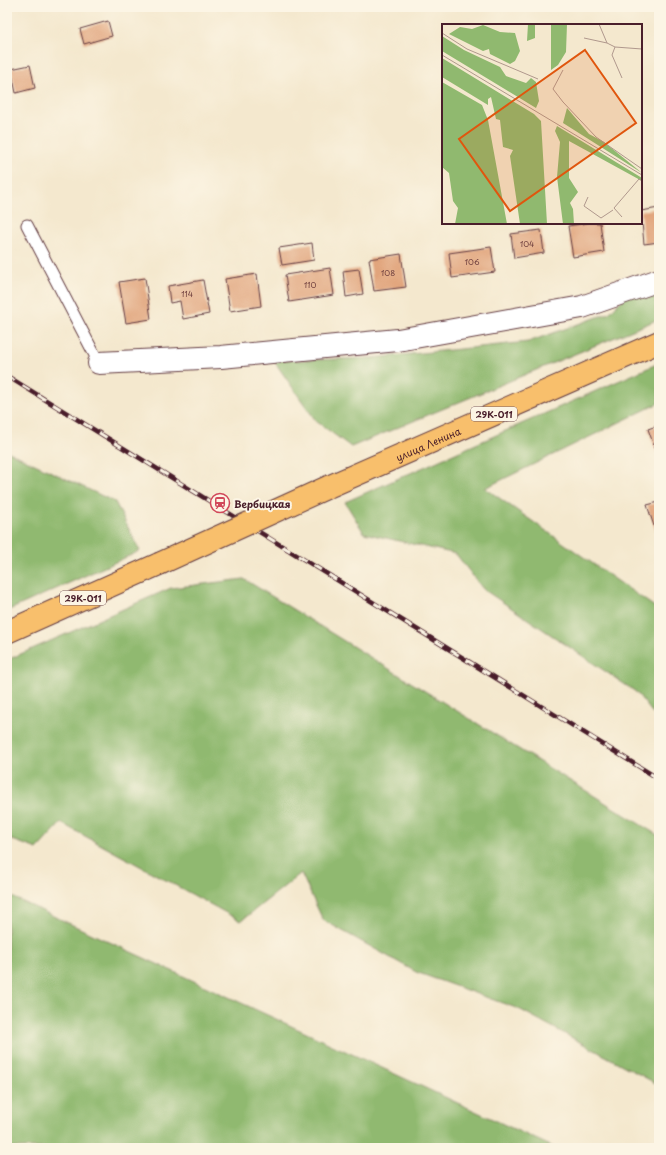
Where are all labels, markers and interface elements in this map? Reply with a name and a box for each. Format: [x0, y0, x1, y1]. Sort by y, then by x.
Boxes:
inset map [442, 24, 642, 224]
house number: 104 [520, 238, 534, 250]
house number: 106 [464, 256, 480, 268]
house number: 108 [381, 267, 395, 279]
house number: 110 [304, 279, 316, 291]
house number: 114 [181, 288, 193, 300]
road number: 29К-011 [471, 407, 517, 421]
street label: улица Ленина [393, 422, 463, 464]
station icon: Вербицкая [209, 492, 231, 514]
place label: Вербицкая [234, 496, 291, 511]
road number: 29К-011 [60, 591, 106, 605]

